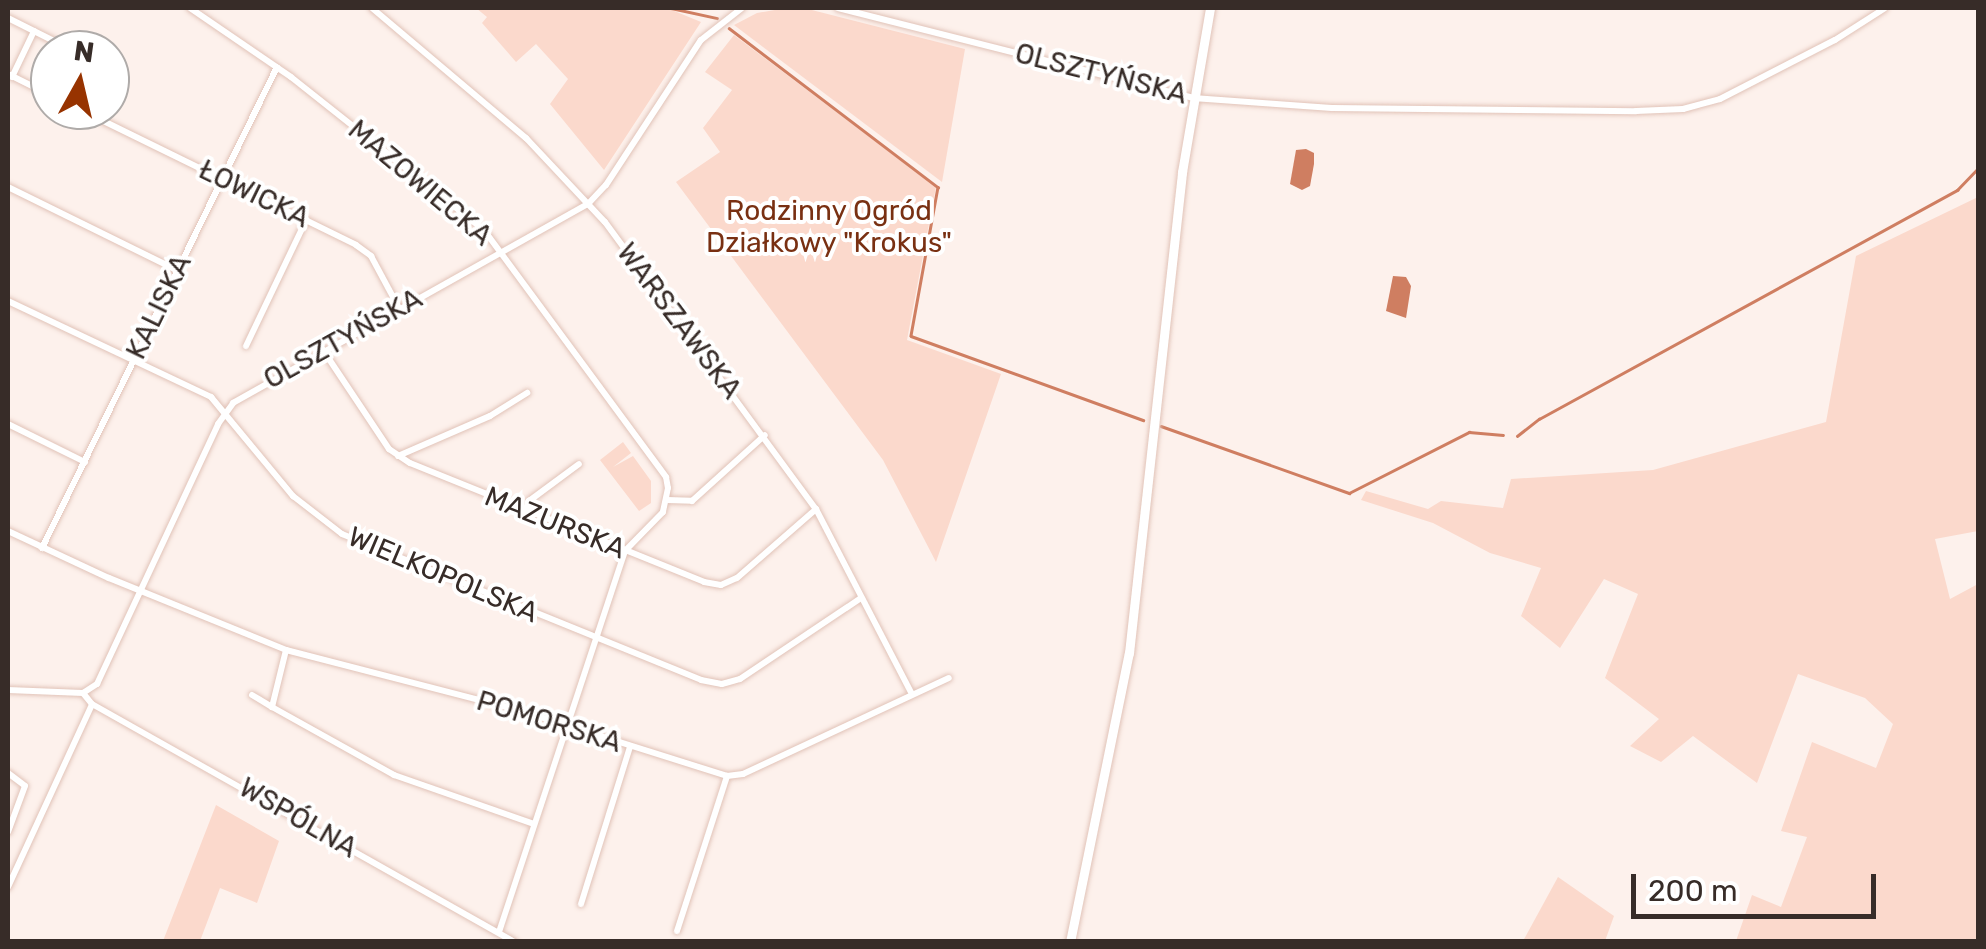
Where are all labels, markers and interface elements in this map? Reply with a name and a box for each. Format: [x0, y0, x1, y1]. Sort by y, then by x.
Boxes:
north arrow [30, 30, 130, 130]
text: N [72, 34, 96, 70]
street label: OLSZTYŃSKA [1012, 36, 1190, 112]
street label: MAZOWIECKA [341, 113, 499, 253]
street label: ŁOWICKA [193, 153, 315, 235]
park label: Rodzinny Ogród Działkowy "Krokus" [706, 194, 952, 260]
street label: WARSZAWSKA [610, 237, 748, 405]
street label: KALISKA [119, 249, 199, 365]
street label: OLSZTYŃSKA [258, 282, 428, 396]
street label: MAZURSKA [480, 480, 630, 566]
street label: WIELKOPOLSKA [343, 520, 543, 630]
street label: POMORSKA [473, 684, 625, 760]
street label: WSPÓLNA [233, 771, 363, 865]
scale bar [1636, 854, 1881, 916]
text: 200 m [1648, 873, 1738, 909]

